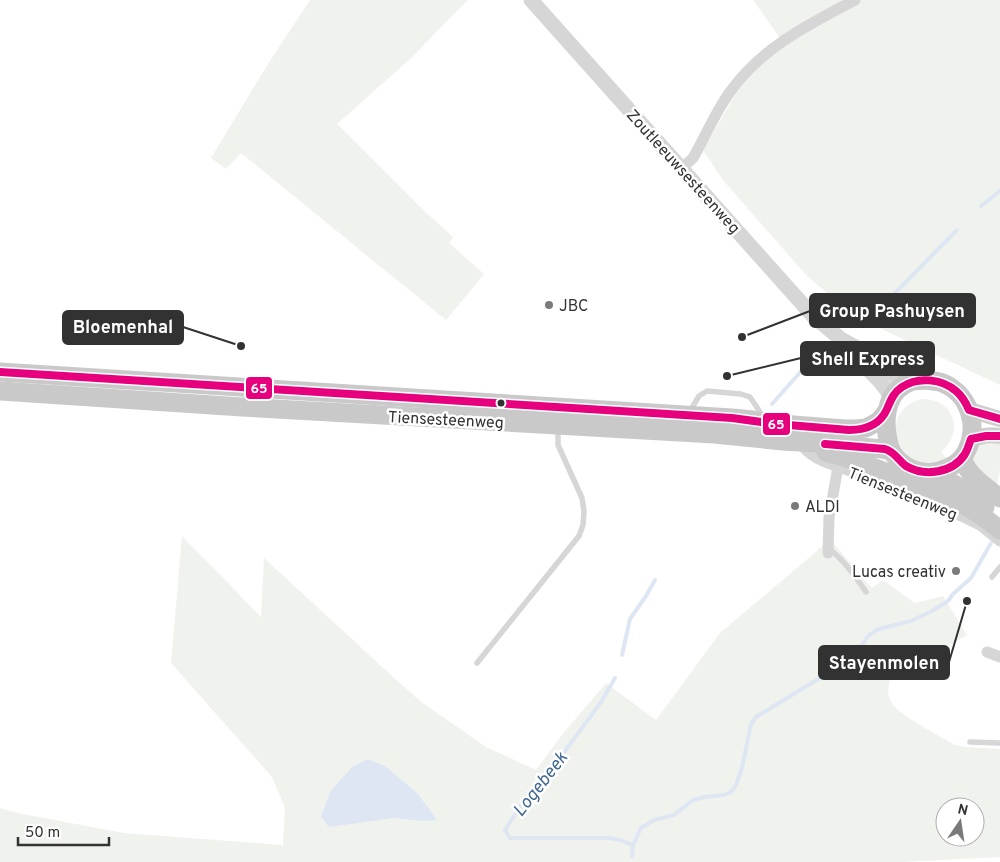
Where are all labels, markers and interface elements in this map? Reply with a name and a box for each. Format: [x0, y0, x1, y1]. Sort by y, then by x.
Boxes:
street label: Zoutleeuwsesteenweg [621, 106, 744, 239]
callout: Group Pashuysen [810, 294, 975, 327]
place label: JBC [559, 297, 588, 317]
marker: JBC [543, 299, 555, 311]
text: Group Pashuysen [819, 301, 965, 324]
callout: Bloemenhal [63, 311, 183, 344]
text: Bloemenhal [73, 317, 173, 340]
callout: Shell Express [801, 342, 934, 375]
text: Shell Express [811, 349, 925, 372]
line badge: 65 [245, 376, 273, 400]
text: 65 [250, 381, 268, 398]
unlabelled marker [496, 398, 506, 408]
street label: Tiensesteenweg [388, 408, 504, 434]
line badge: 65 [762, 412, 791, 436]
text: 65 [767, 417, 785, 434]
street label: Tiensesteenweg [845, 464, 960, 526]
place label: ALDI [805, 498, 840, 518]
marker: ALDI [789, 500, 801, 512]
place label: Lucas creativ [852, 563, 946, 583]
marker: Lucas creativ [950, 565, 962, 577]
callout: Stayenmolen [819, 646, 949, 679]
text: Stayenmolen [829, 653, 939, 676]
water label: Logebeek [509, 747, 574, 822]
north arrow [935, 797, 985, 847]
text: N [956, 801, 969, 820]
scale bar [18, 814, 109, 846]
text: 50 m [25, 824, 60, 843]

